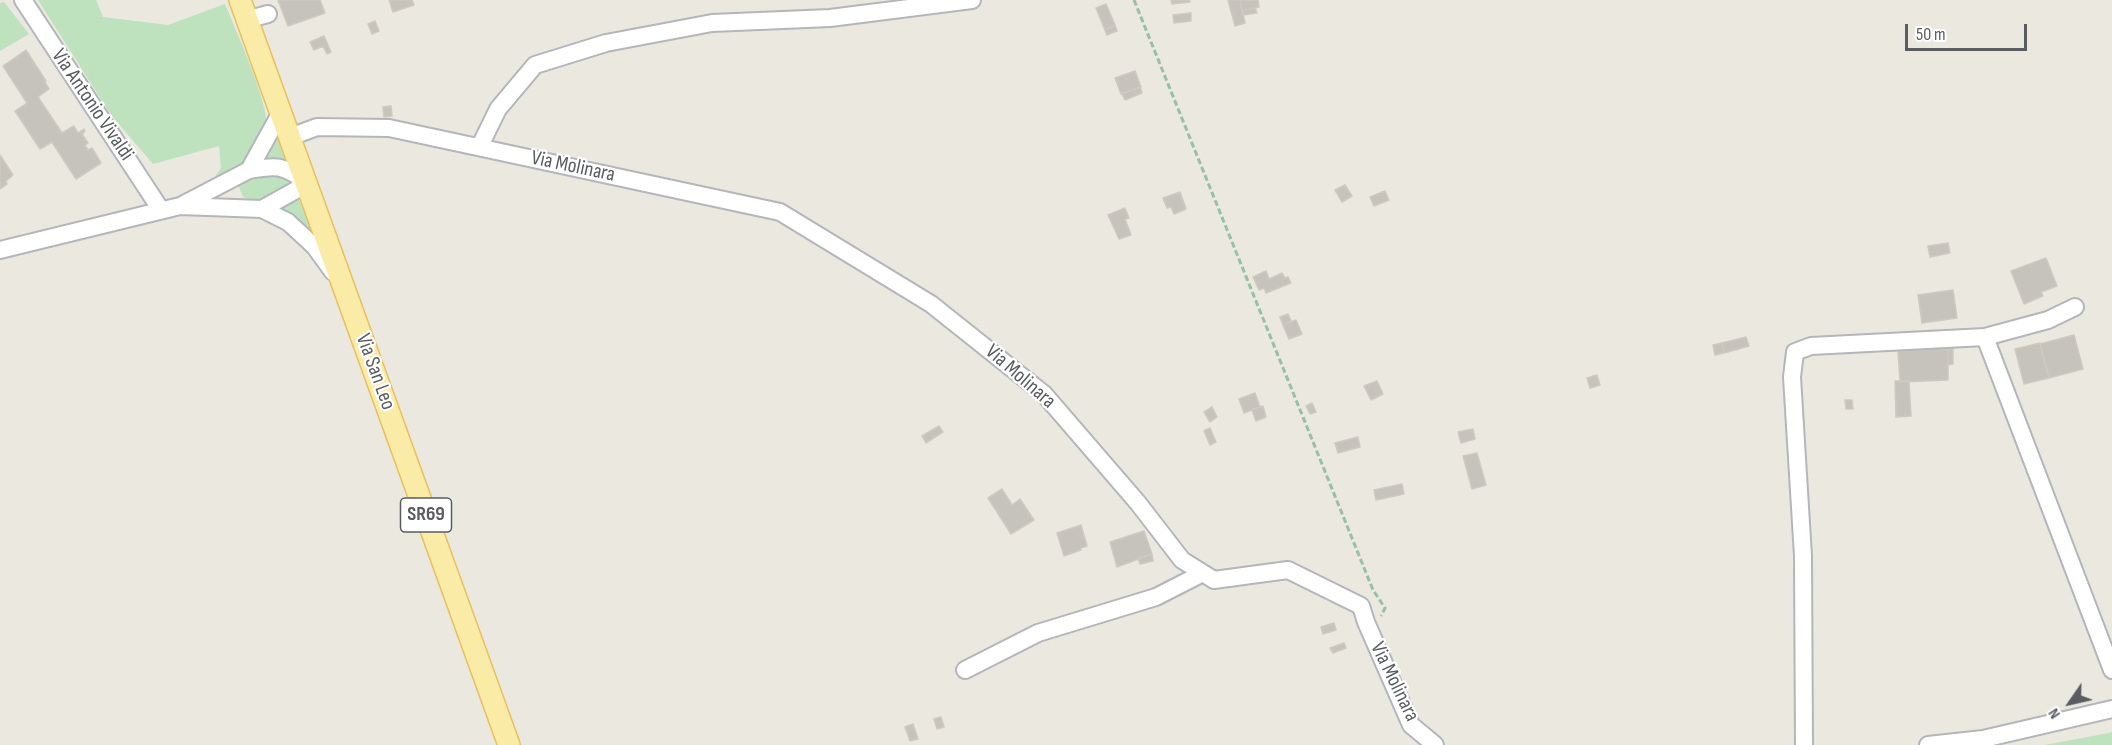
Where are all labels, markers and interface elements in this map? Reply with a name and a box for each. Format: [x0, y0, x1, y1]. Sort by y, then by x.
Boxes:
scale bar [1908, 12, 2030, 50]
text: 50 m [1916, 24, 1946, 45]
street label: Via Antonio Vivaldi [45, 44, 139, 166]
street label: Via Molinara [529, 146, 617, 188]
street label: Via San Leo [350, 331, 400, 413]
street label: Via Molinara [980, 340, 1060, 414]
road number: SR69 [400, 498, 452, 532]
street label: Via Molinara [1364, 638, 1424, 726]
north arrow [2040, 673, 2100, 733]
text: N [2044, 704, 2065, 722]

